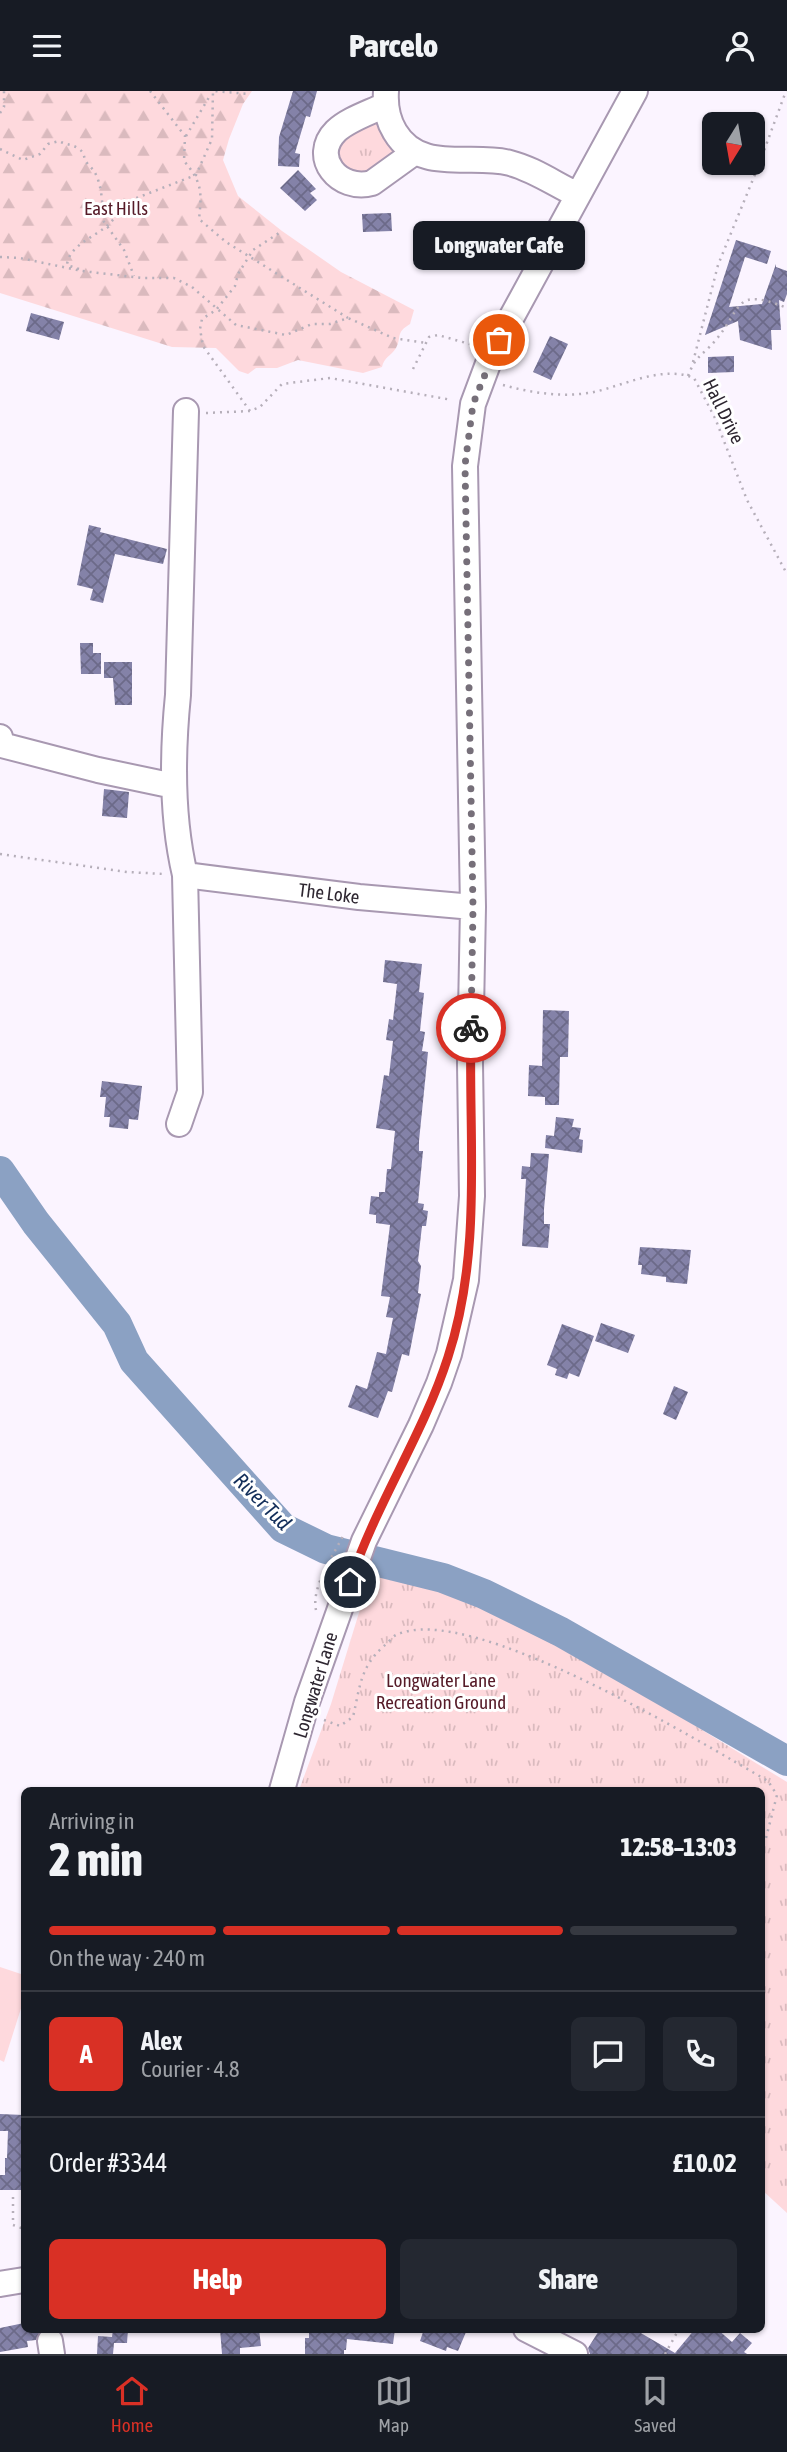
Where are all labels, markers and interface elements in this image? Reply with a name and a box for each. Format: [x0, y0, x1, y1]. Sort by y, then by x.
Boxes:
icon: menu [28, 27, 66, 65]
text: Parcelo [349, 27, 438, 64]
icon: person [721, 27, 759, 65]
north arrow [702, 112, 765, 175]
map controls [702, 112, 765, 175]
park label: East Hills [84, 197, 148, 219]
callout: Longwater Cafe [413, 221, 585, 270]
text: Longwater Cafe [434, 232, 564, 258]
pin [469, 310, 529, 370]
icon: bag [480, 321, 518, 359]
street label: Hall Drive [699, 375, 749, 447]
street label: The Loke [297, 878, 361, 908]
courier [436, 993, 506, 1063]
icon: bike [452, 1009, 490, 1047]
water label: River Tud [230, 1468, 296, 1534]
pin [320, 1552, 380, 1612]
icon: home [331, 1563, 369, 1601]
street label: Longwater Lane [288, 1629, 342, 1741]
park label: Longwater Lane Recreation Ground [376, 1669, 506, 1713]
text: Arriving in [49, 1808, 135, 1834]
text: 12:58–13:03 [620, 1832, 737, 1862]
text: 2 min [49, 1833, 143, 1886]
text: On the way · 240 m [49, 1945, 205, 1971]
button: chat [571, 2017, 645, 2091]
button: phone [663, 2017, 737, 2091]
text: Alex [141, 2026, 182, 2056]
text: A [80, 2039, 92, 2069]
text: Courier · 4.8 [141, 2056, 240, 2082]
text: Order #3344 [49, 2148, 168, 2178]
text: £10.02 [673, 2148, 737, 2178]
button: Help [49, 2239, 386, 2319]
button: Share [400, 2239, 737, 2319]
tab: Home [111, 2372, 153, 2436]
tab: Map [375, 2372, 413, 2436]
tab: Saved [634, 2372, 676, 2436]

